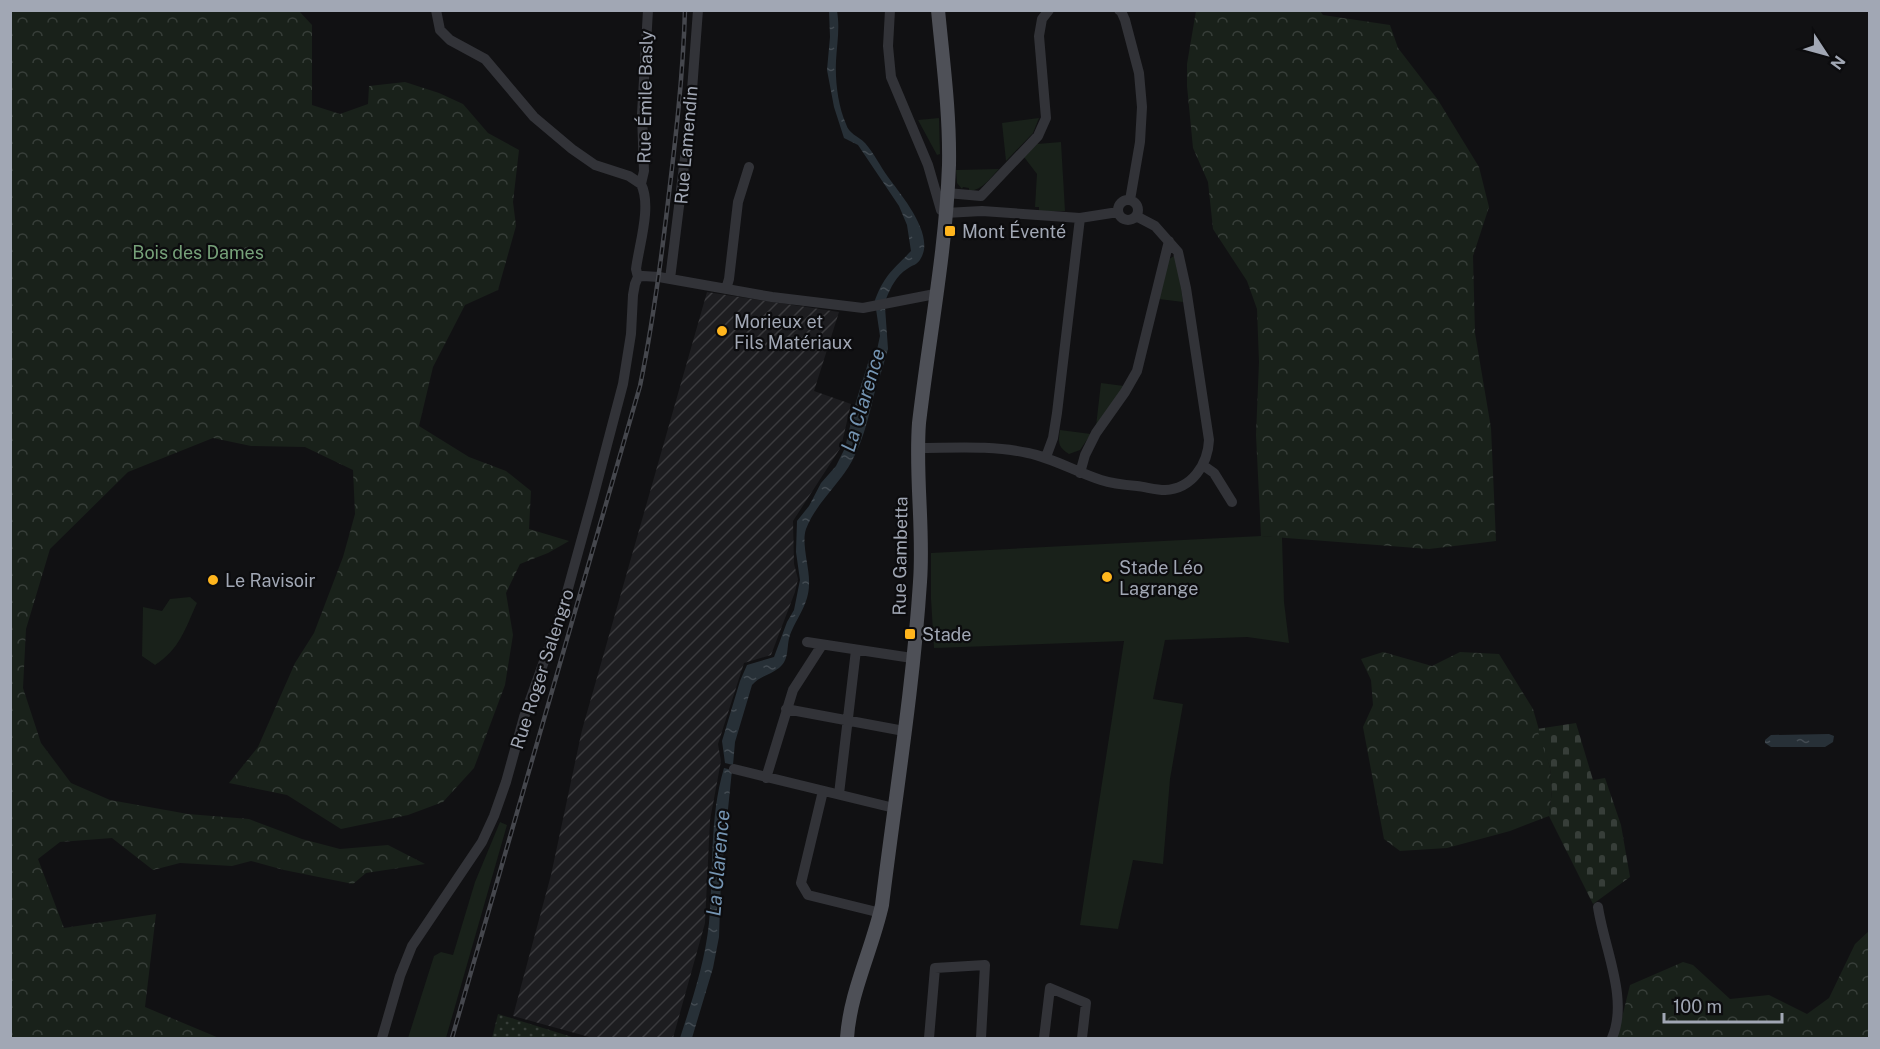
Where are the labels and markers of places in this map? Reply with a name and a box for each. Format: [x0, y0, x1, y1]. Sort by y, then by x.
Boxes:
place label: Mont Éventé [962, 220, 1066, 242]
marker: Mont Éventé [943, 224, 957, 238]
place label: Morieux et Fils Matériaux [734, 311, 852, 353]
marker: Morieux et Fils Matériaux [715, 324, 729, 338]
place label: Stade Léo Lagrange [1119, 557, 1203, 599]
place label: Le Ravisoir [225, 570, 316, 591]
marker: Stade Léo Lagrange [1100, 570, 1114, 584]
marker: Le Ravisoir [206, 573, 220, 587]
place label: Stade [922, 624, 972, 645]
marker: Stade [903, 627, 917, 641]

